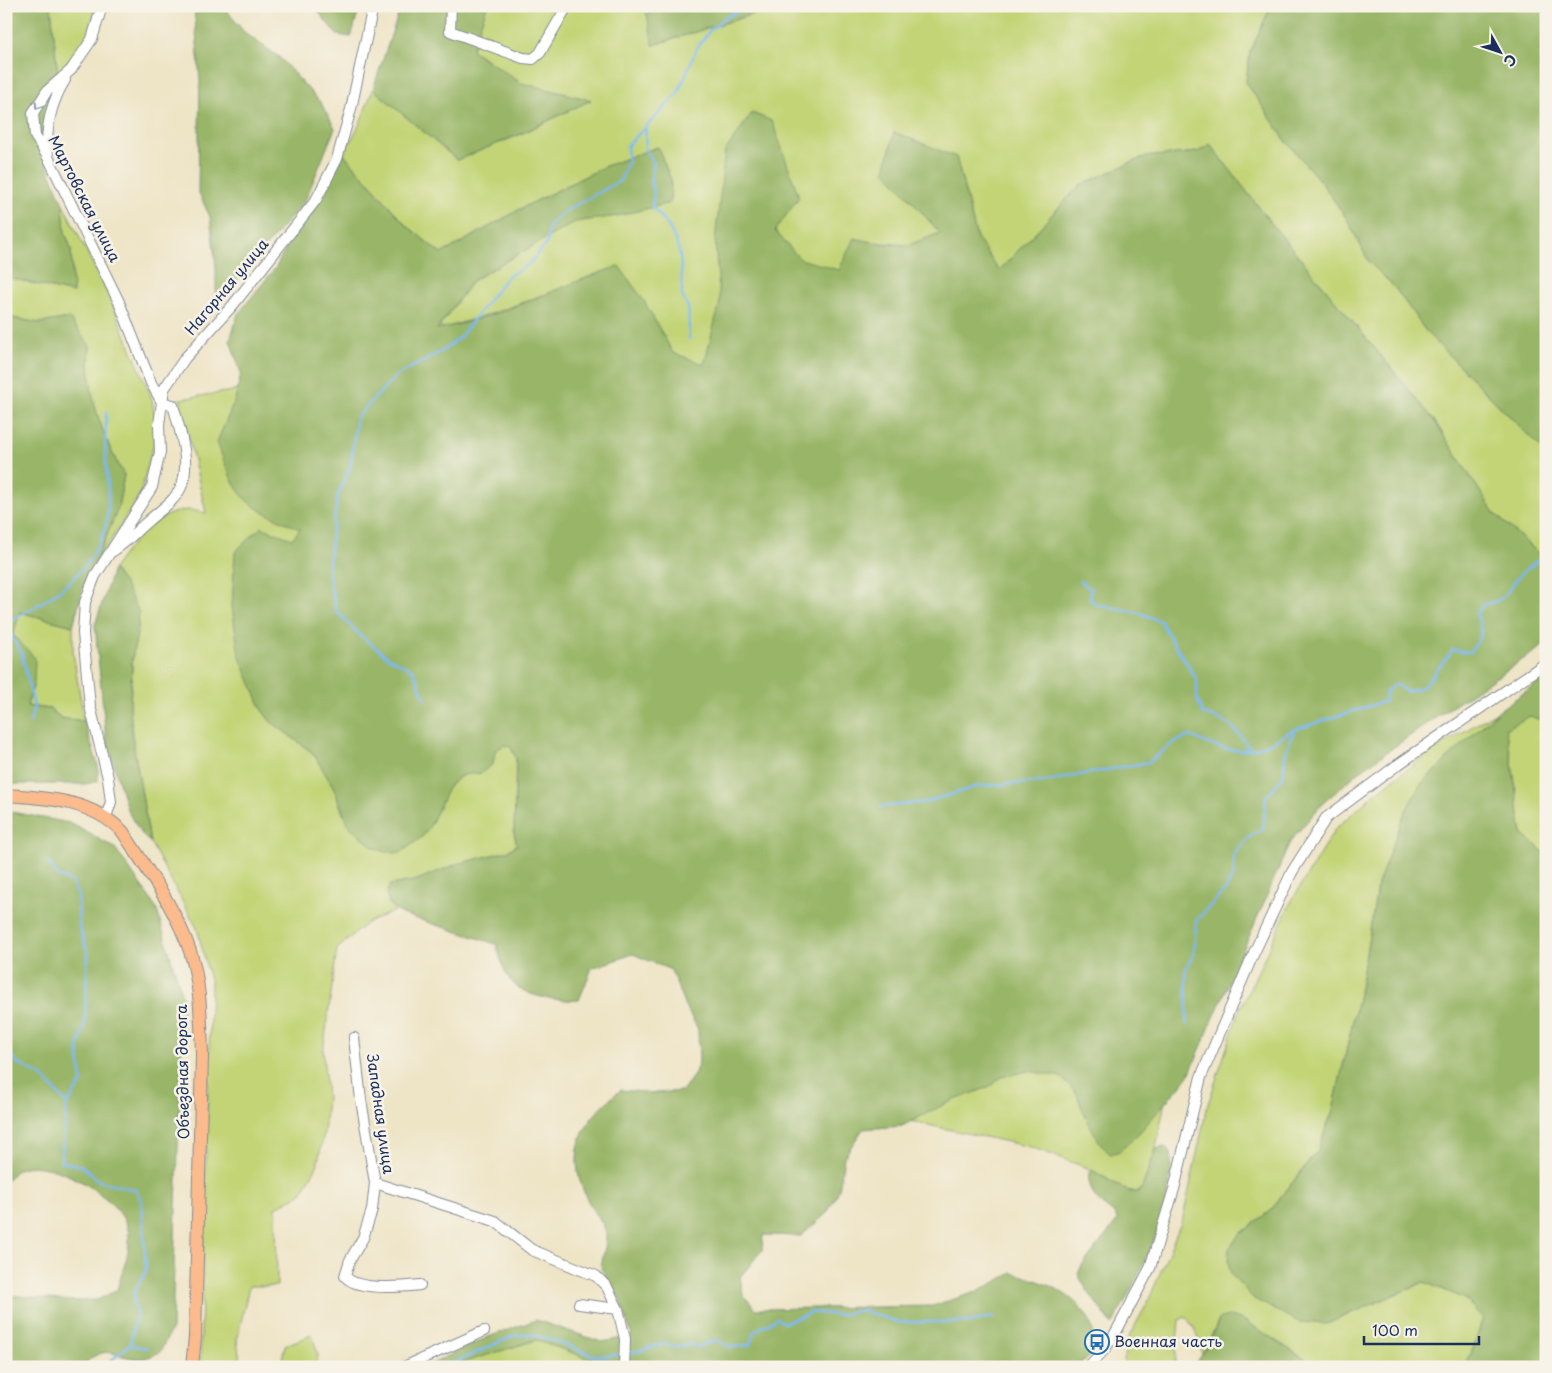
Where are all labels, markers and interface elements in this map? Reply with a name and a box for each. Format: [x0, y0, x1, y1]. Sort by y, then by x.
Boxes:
north arrow [1474, 28, 1524, 78]
text: С [1499, 50, 1522, 71]
one-way arrow [35, 100, 44, 109]
street label: Мартовская улица [43, 131, 128, 266]
street label: Нагорная улица [178, 232, 274, 339]
street label: Объездная дорога [169, 1004, 194, 1140]
street label: Западная улица [362, 1052, 401, 1176]
scale bar [1364, 1313, 1480, 1345]
text: 100 m [1372, 1318, 1418, 1341]
bus stop icon: Военная часть [1084, 1329, 1110, 1355]
place label: Военная часть [1114, 1329, 1223, 1352]

